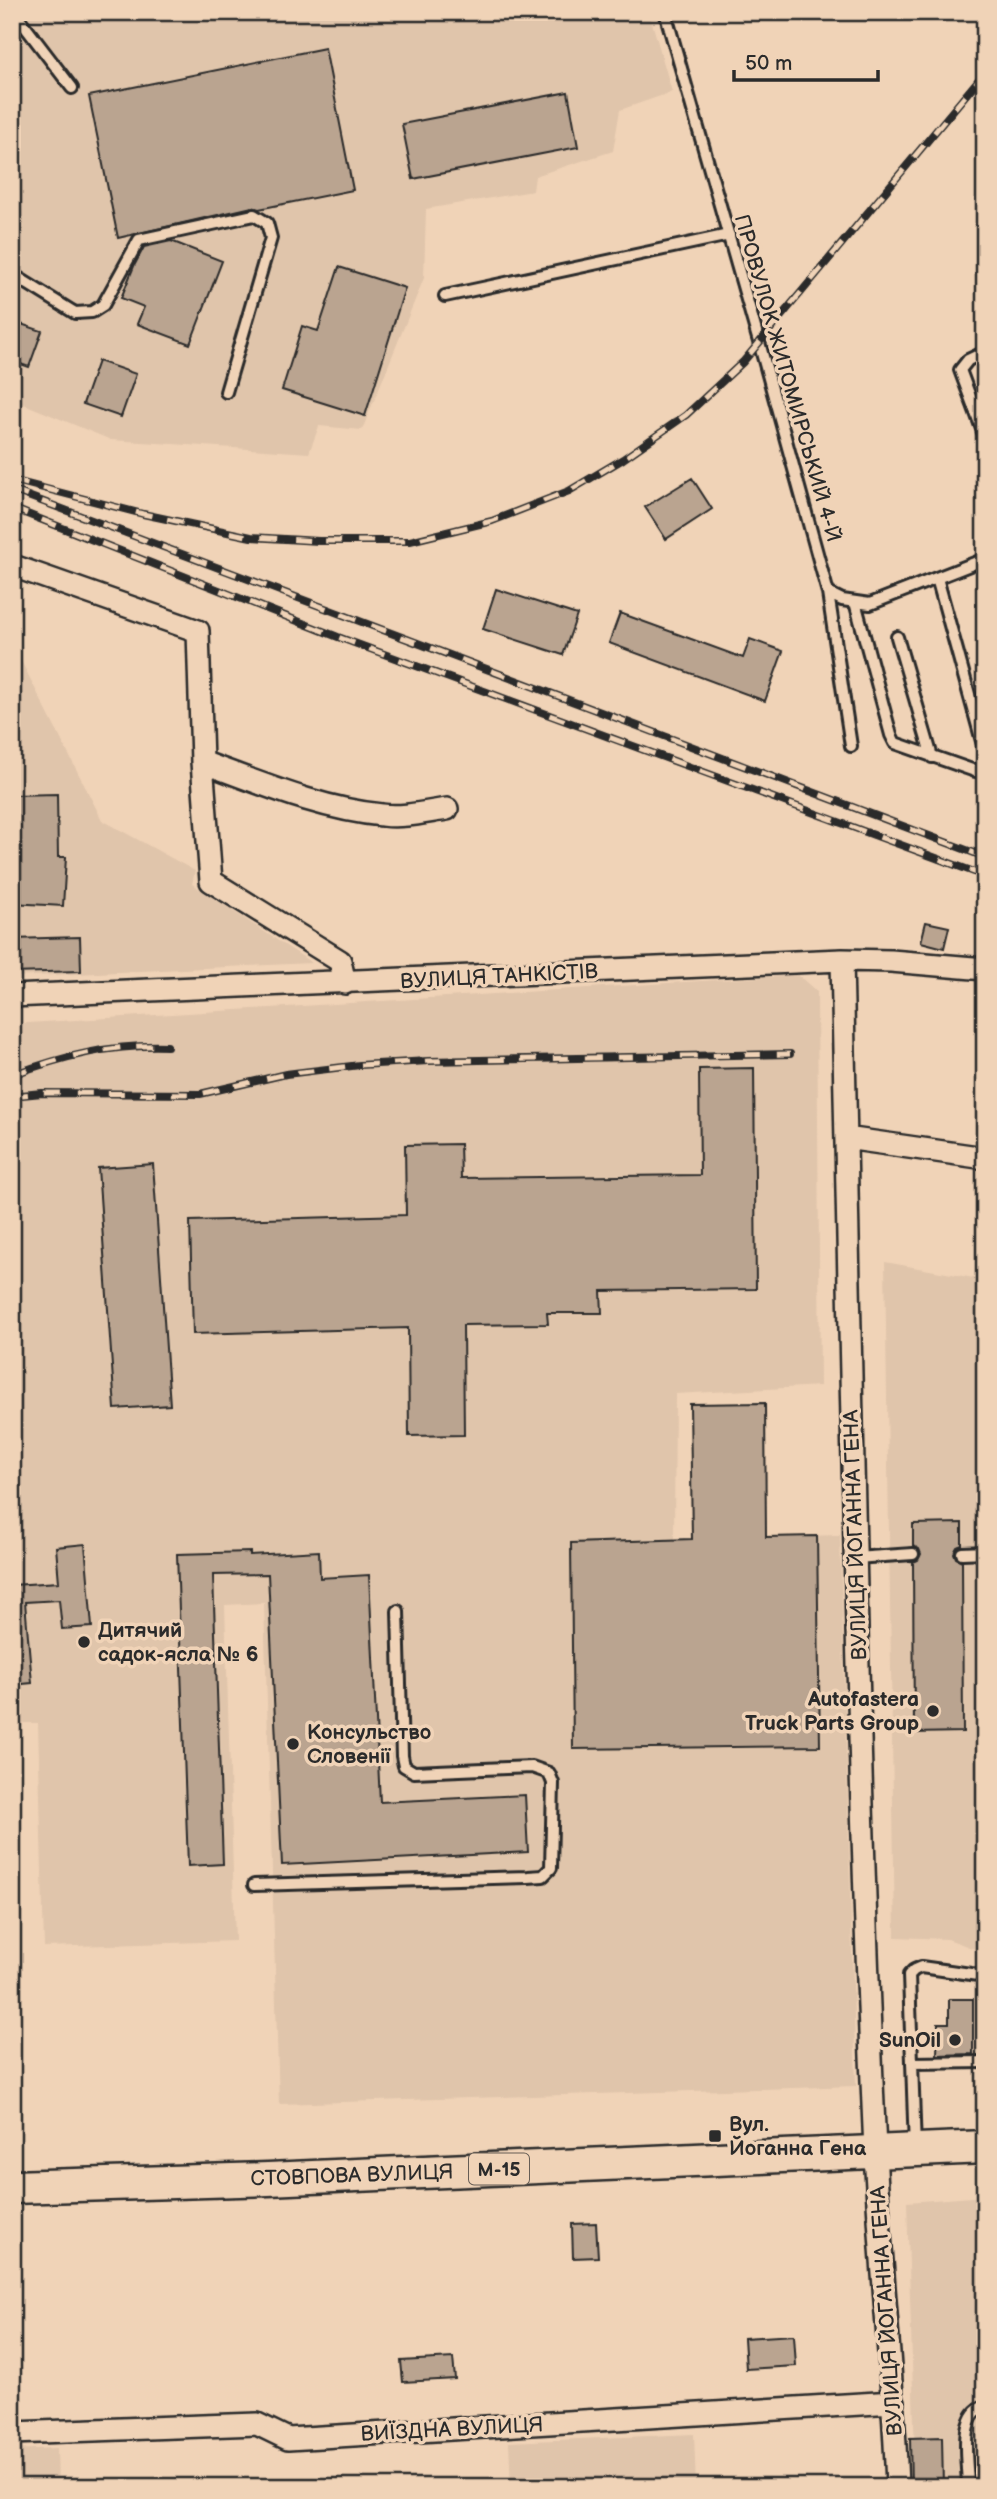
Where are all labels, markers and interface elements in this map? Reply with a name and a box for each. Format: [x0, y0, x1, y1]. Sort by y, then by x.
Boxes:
scale bar [734, 38, 878, 82]
text: 50 m [745, 51, 792, 76]
street label: ПРОВУЛОК ЖИТОМИРСЬКИЙ 4-Й [729, 211, 846, 545]
street label: ВУЛИЦЯ ТАНКІСТІВ [399, 959, 599, 994]
street label: ВУЛИЦЯ ЙОГАННА ГЕНА [839, 1409, 872, 1661]
place label: Дитячий садок-ясла № 6 [98, 1618, 259, 1667]
marker: Дитячий садок-ясла № 6 [76, 1634, 92, 1650]
place label: Autofastera Truck Parts Group [745, 1687, 919, 1736]
marker: Autofastera Truck Parts Group [925, 1703, 941, 1719]
place label: Консульство Словенії [307, 1720, 431, 1769]
marker: Консульство Словенії [285, 1736, 301, 1752]
place label: SunOil [879, 2028, 941, 2053]
marker: SunOil [947, 2032, 963, 2048]
place label: Вул. Йоганна Гена [729, 2112, 867, 2161]
marker: Вул. Йоганна Гена [707, 2128, 723, 2144]
road number: М-15 [469, 2154, 529, 2184]
street label: СТОВПОВА ВУЛИЦЯ [250, 2159, 454, 2192]
street label: ВУЛИЦЯ ЙОГАННА ГЕНА [865, 2185, 908, 2437]
street label: ВИЇЗДНА ВУЛИЦЯ [360, 2412, 544, 2447]

